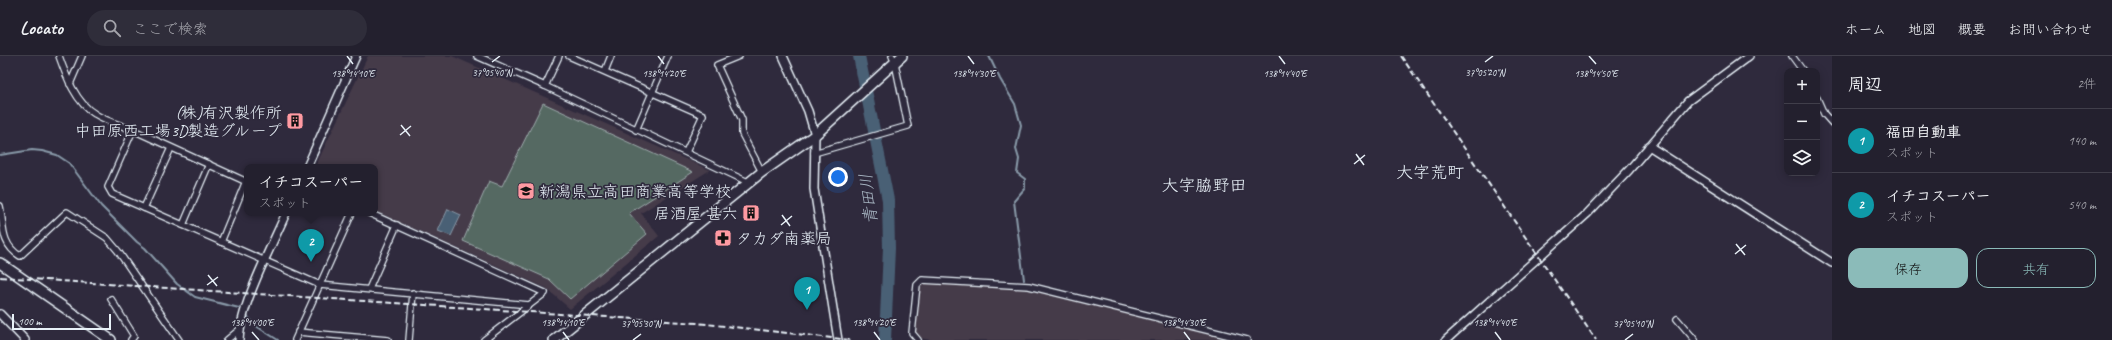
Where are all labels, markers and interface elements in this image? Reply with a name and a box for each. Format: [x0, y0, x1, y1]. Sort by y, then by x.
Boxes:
search box [87, 10, 367, 46]
text: Locato [20, 16, 63, 40]
icon: search [101, 17, 123, 39]
text: ここで検索 [133, 20, 208, 39]
text: ホーム [1845, 21, 1886, 38]
text: 地図 [1908, 21, 1936, 38]
text: 概要 [1958, 21, 1986, 38]
text: お問い合わせ [2008, 21, 2092, 38]
text: 37°05'40"N [472, 66, 514, 79]
text: 37°05'20"N [1465, 66, 1507, 79]
text: 138°14'10"E [331, 67, 376, 80]
text: 138°14'20"E [642, 67, 687, 80]
text: 138°14'30"E [952, 67, 997, 80]
text: 138°14'40"E [1263, 67, 1308, 80]
text: 138°14'50"E [1574, 67, 1619, 80]
map controls [1784, 68, 1820, 176]
button: + [1784, 68, 1820, 104]
text: 周辺 [1848, 74, 1882, 95]
text: 2件 [2077, 76, 2096, 92]
place label: (株)有沢製作所 中田原西工場3D製造グループ [75, 103, 282, 141]
button: − [1784, 104, 1820, 140]
building icon: (株)有沢製作所 中田原西工場3D製造グループ [285, 111, 305, 131]
text: 福田自動車 [1886, 123, 1961, 142]
text: 1 [1858, 133, 1864, 149]
text: 140 m [2068, 133, 2096, 149]
button: layers [1784, 140, 1820, 176]
text: スポット [1886, 145, 1938, 161]
district label: 大字荒町 [1396, 162, 1464, 183]
popup [244, 164, 378, 216]
your location [828, 167, 848, 187]
water label: 青田川 [855, 172, 882, 226]
text: イチコスーパー [259, 173, 363, 192]
district label: 大字脇野田 [1162, 175, 1247, 196]
school or university icon: 新潟県立高田商業高等学校 [516, 181, 536, 201]
place label: 新潟県立高田商業高等学校 [539, 182, 731, 202]
text: イチコスーパー [1886, 187, 1990, 206]
text: スポット [259, 195, 311, 211]
text: 2 [1858, 197, 1864, 213]
text: 540 m [2068, 197, 2096, 213]
building icon: 居酒屋 甚六 [741, 203, 761, 223]
place label: 居酒屋 甚六 [654, 204, 738, 224]
text: スポット [1886, 209, 1938, 225]
pharmacy icon: タカダ南薬局 [713, 228, 733, 248]
pin: 2 [298, 229, 324, 262]
place label: タカダ南薬局 [736, 229, 832, 249]
button: 保存 [1848, 248, 1968, 288]
button: 共有 [1976, 248, 2096, 288]
pin: 1 [794, 277, 820, 310]
scale bar [12, 312, 111, 331]
text: 100 m [18, 314, 42, 328]
text: 138°14'00"E [230, 316, 275, 329]
text: 138°14'10"E [541, 316, 586, 329]
text: 138°14'20"E [852, 316, 897, 329]
text: 138°14'30"E [1162, 316, 1207, 329]
text: 138°14'40"E [1473, 316, 1518, 329]
text: 37°05'30"N [621, 317, 663, 330]
text: 37°05'10"N [1613, 317, 1655, 330]

